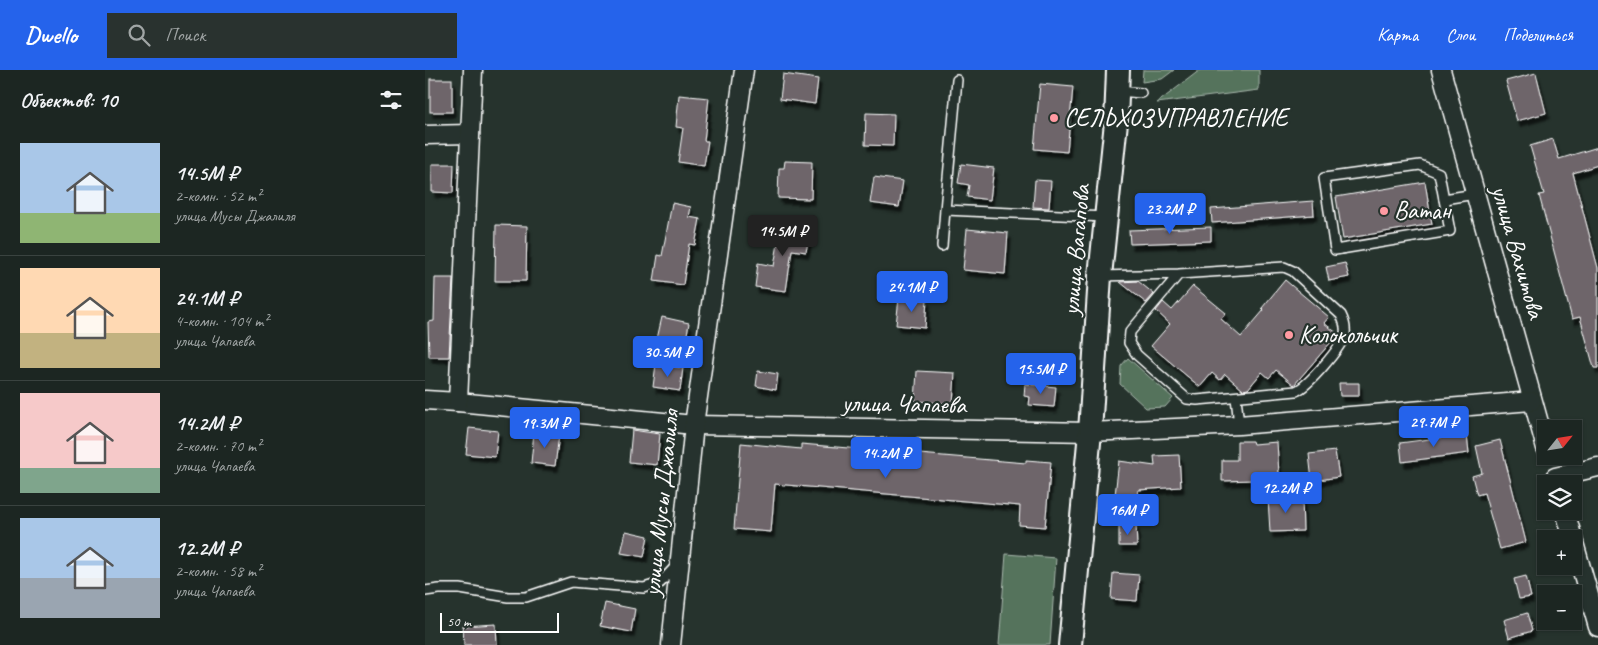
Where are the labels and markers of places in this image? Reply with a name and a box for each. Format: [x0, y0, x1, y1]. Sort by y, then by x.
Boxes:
place label: СЕЛЬХОЗУПРАВЛЕНИЕ [1064, 102, 1291, 134]
marker: СЕЛЬХОЗУПРАВЛЕНИЕ [1048, 112, 1060, 124]
pin: 23.2M ₽ [1124, 192, 1216, 235]
place label: Ватан [1394, 195, 1452, 227]
marker: Ватан [1378, 205, 1390, 217]
pin: 14.5M ₽ [737, 214, 829, 257]
pin: 24.1M ₽ [866, 270, 958, 313]
place label: Колокольчик [1299, 319, 1399, 351]
marker: Колокольчик [1283, 329, 1295, 341]
pin: 30.5M ₽ [622, 336, 714, 378]
pin: 15.5M ₽ [995, 352, 1087, 395]
pin: 19.3M ₽ [499, 406, 591, 449]
pin: 29.7M ₽ [1388, 406, 1480, 448]
pin: 14.2M ₽ [840, 436, 932, 479]
pin: 12.2M ₽ [1240, 472, 1332, 514]
pin: 16M ₽ [1093, 494, 1163, 536]

